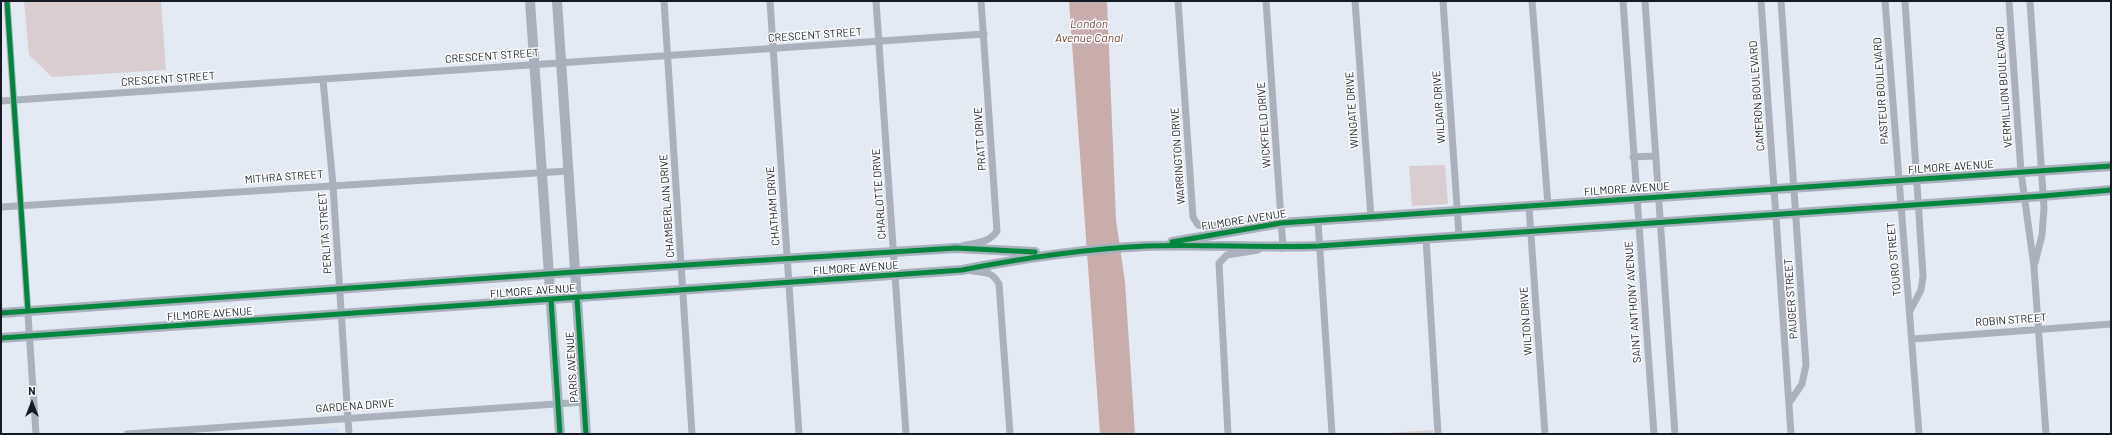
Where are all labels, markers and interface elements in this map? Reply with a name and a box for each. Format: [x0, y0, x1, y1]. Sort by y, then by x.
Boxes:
water label: London Avenue Canal [1055, 17, 1123, 45]
street label: CRESCENT STREET [767, 25, 863, 45]
street label: VERMILLION BOULEVARD [1993, 26, 2015, 148]
street label: PASTEUR BOULEVARD [1871, 37, 1891, 145]
street label: CAMERON BOULEVARD [1747, 40, 1767, 152]
street label: CRESCENT STREET [444, 46, 540, 66]
street label: CRESCENT STREET [120, 69, 216, 89]
street label: WILDAIR DRIVE [1430, 70, 1448, 144]
street label: WINGATE DRIVE [1343, 71, 1361, 149]
street label: WICKFIELD DRIVE [1254, 82, 1274, 168]
street label: PRATT DRIVE [971, 107, 989, 171]
street label: WARRINGTON DRIVE [1168, 107, 1188, 205]
street label: CHARLOTTE DRIVE [869, 148, 889, 240]
street label: CHAMBERLAIN DRIVE [657, 154, 677, 258]
street label: FILMORE AVENUE [1908, 157, 1994, 177]
street label: CHATHAM DRIVE [764, 166, 782, 246]
street label: MITHRA STREET [244, 168, 324, 186]
street label: FILMORE AVENUE [1584, 179, 1670, 199]
street label: PERLITA STREET [316, 192, 334, 274]
street label: FILMORE AVENUE [1201, 207, 1287, 233]
street label: TOURO STREET [1884, 221, 1904, 297]
street label: SAINT ANTHONY AVENUE [1622, 240, 1644, 364]
street label: FILMORE AVENUE [813, 258, 899, 278]
street label: PAUGER STREET [1782, 258, 1800, 340]
street label: FILMORE AVENUE [490, 281, 576, 301]
street label: WILTON DRIVE [1517, 286, 1535, 356]
street label: FILMORE AVENUE [167, 304, 253, 324]
street label: ROBIN STREET [1975, 311, 2047, 329]
street label: PARIS AVENUE [563, 331, 581, 403]
north arrow [12, 383, 52, 423]
text: N [28, 384, 36, 397]
street label: GARDENA DRIVE [315, 397, 395, 415]

